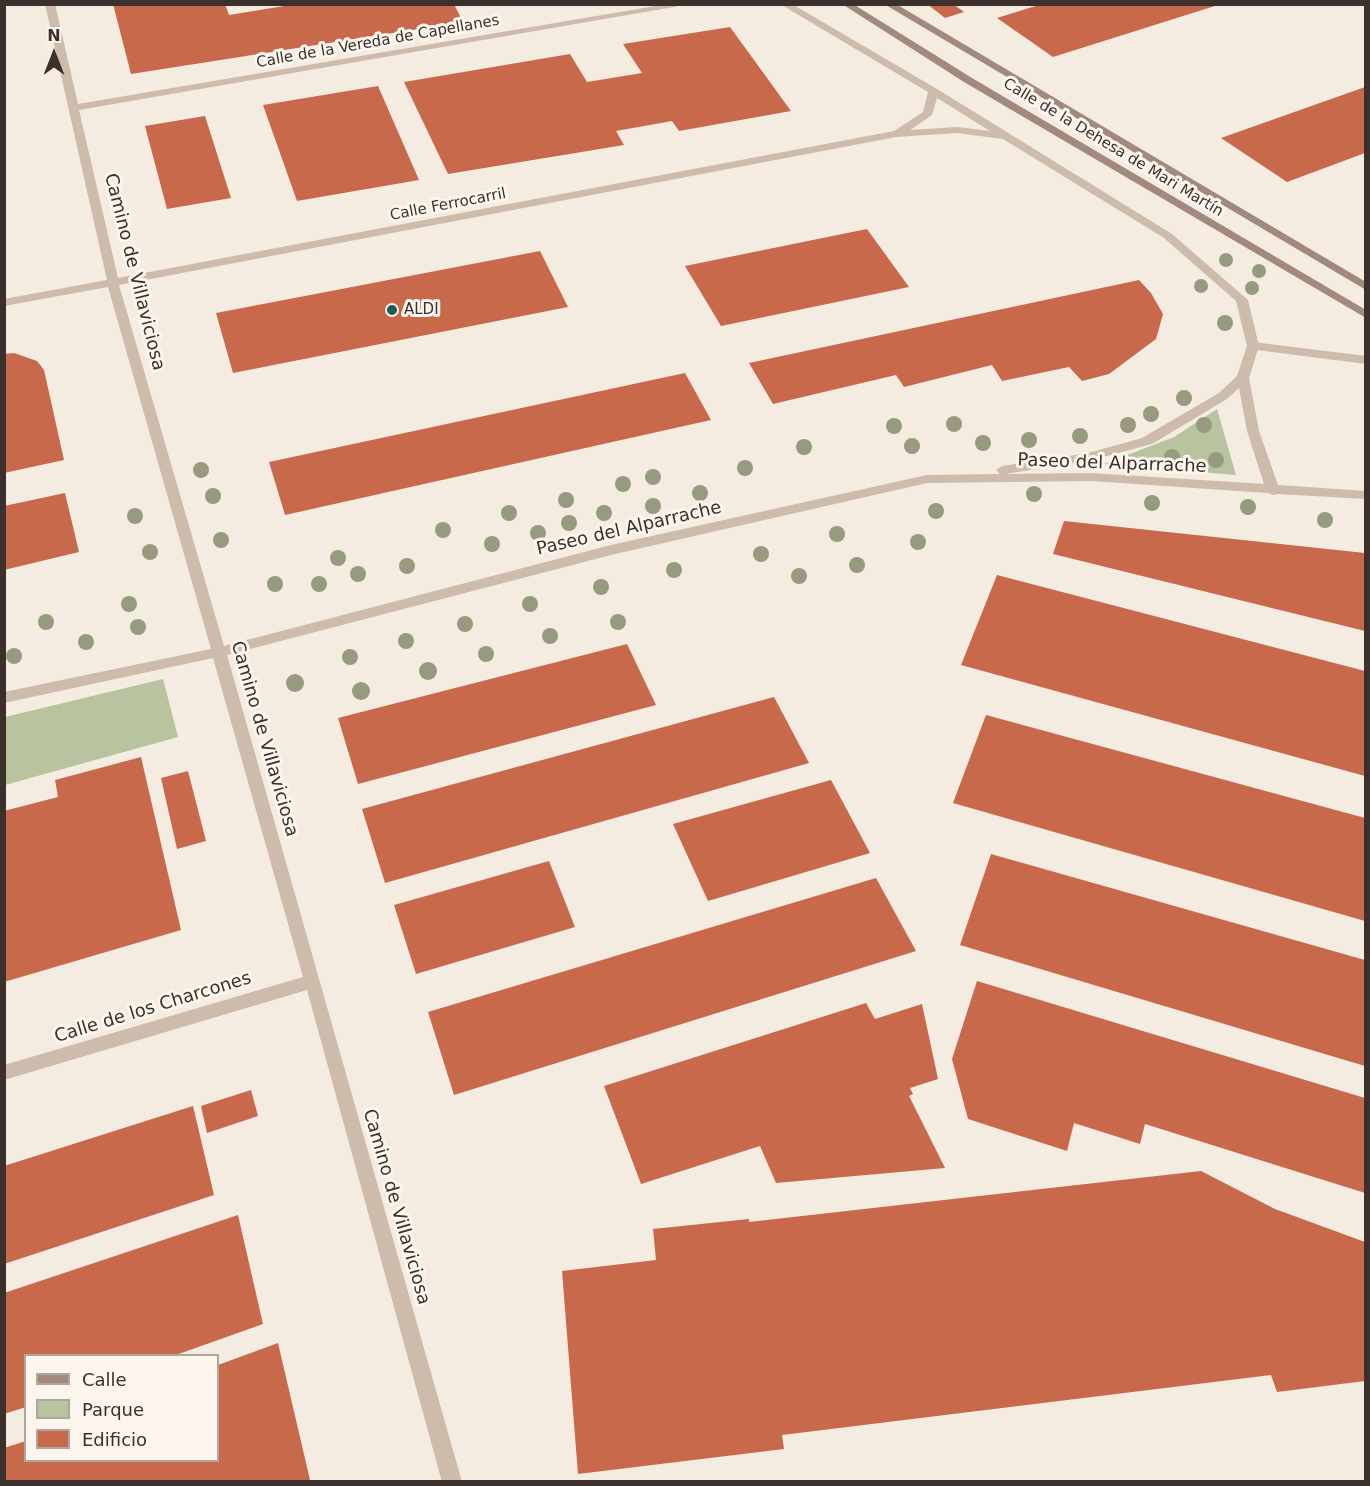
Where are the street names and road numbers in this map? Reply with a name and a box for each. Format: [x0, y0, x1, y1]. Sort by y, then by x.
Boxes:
street label: Calle de la Vereda de Capellanes [255, 12, 501, 72]
street label: Calle de la Dehesa de Mari Martín [1000, 75, 1226, 221]
street label: Camino de Villaviciosa [99, 171, 169, 373]
street label: Calle Ferrocarril [388, 185, 508, 225]
street label: Paseo del Alparrache [1017, 450, 1207, 478]
street label: Paseo del Alparrache [534, 497, 724, 561]
street label: Camino de Villaviciosa [226, 639, 302, 839]
street label: Calle de los Charcones [52, 968, 254, 1048]
street label: Camino de Villaviciosa [358, 1107, 434, 1307]

